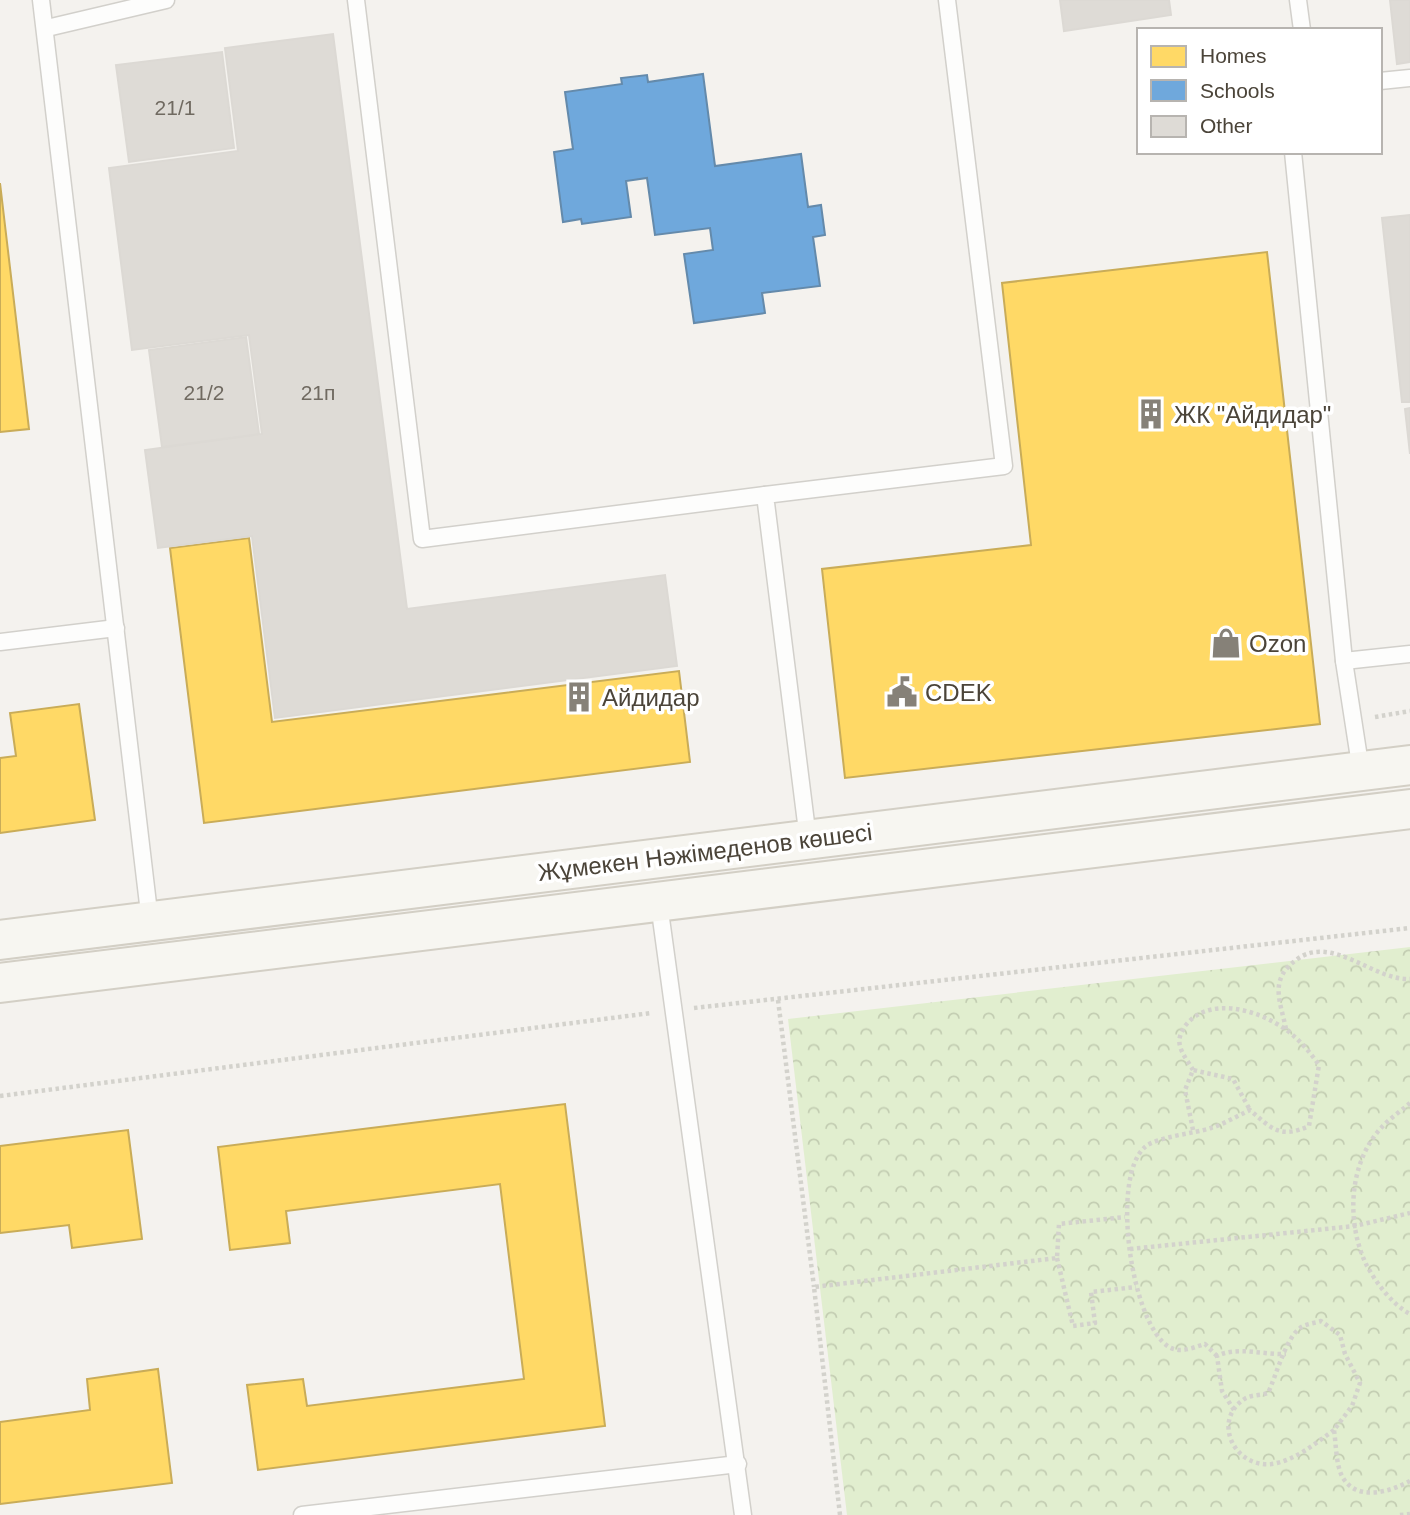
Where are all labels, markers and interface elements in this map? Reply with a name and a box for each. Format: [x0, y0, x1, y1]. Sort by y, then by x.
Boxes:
legend [1137, 28, 1382, 154]
text: Homes [1200, 44, 1267, 67]
text: Schools [1200, 79, 1275, 102]
house number: 21/1 [155, 96, 195, 119]
text: Other [1200, 114, 1253, 137]
house number: 21/2 [184, 381, 224, 404]
house number: 21п [301, 381, 335, 404]
building icon: ЖК "Айдидар" [1134, 397, 1168, 431]
place label: ЖК "Айдидар" [1174, 401, 1331, 428]
shop icon: Ozon [1209, 626, 1243, 660]
place label: Ozon [1249, 630, 1306, 657]
public building icon: CDEK [885, 675, 919, 709]
place label: CDEK [925, 679, 992, 706]
building icon: Айдидар [562, 680, 596, 714]
place label: Айдидар [602, 684, 700, 711]
street label: Жұмекен Нәжімеденов көшесі [536, 818, 874, 886]

